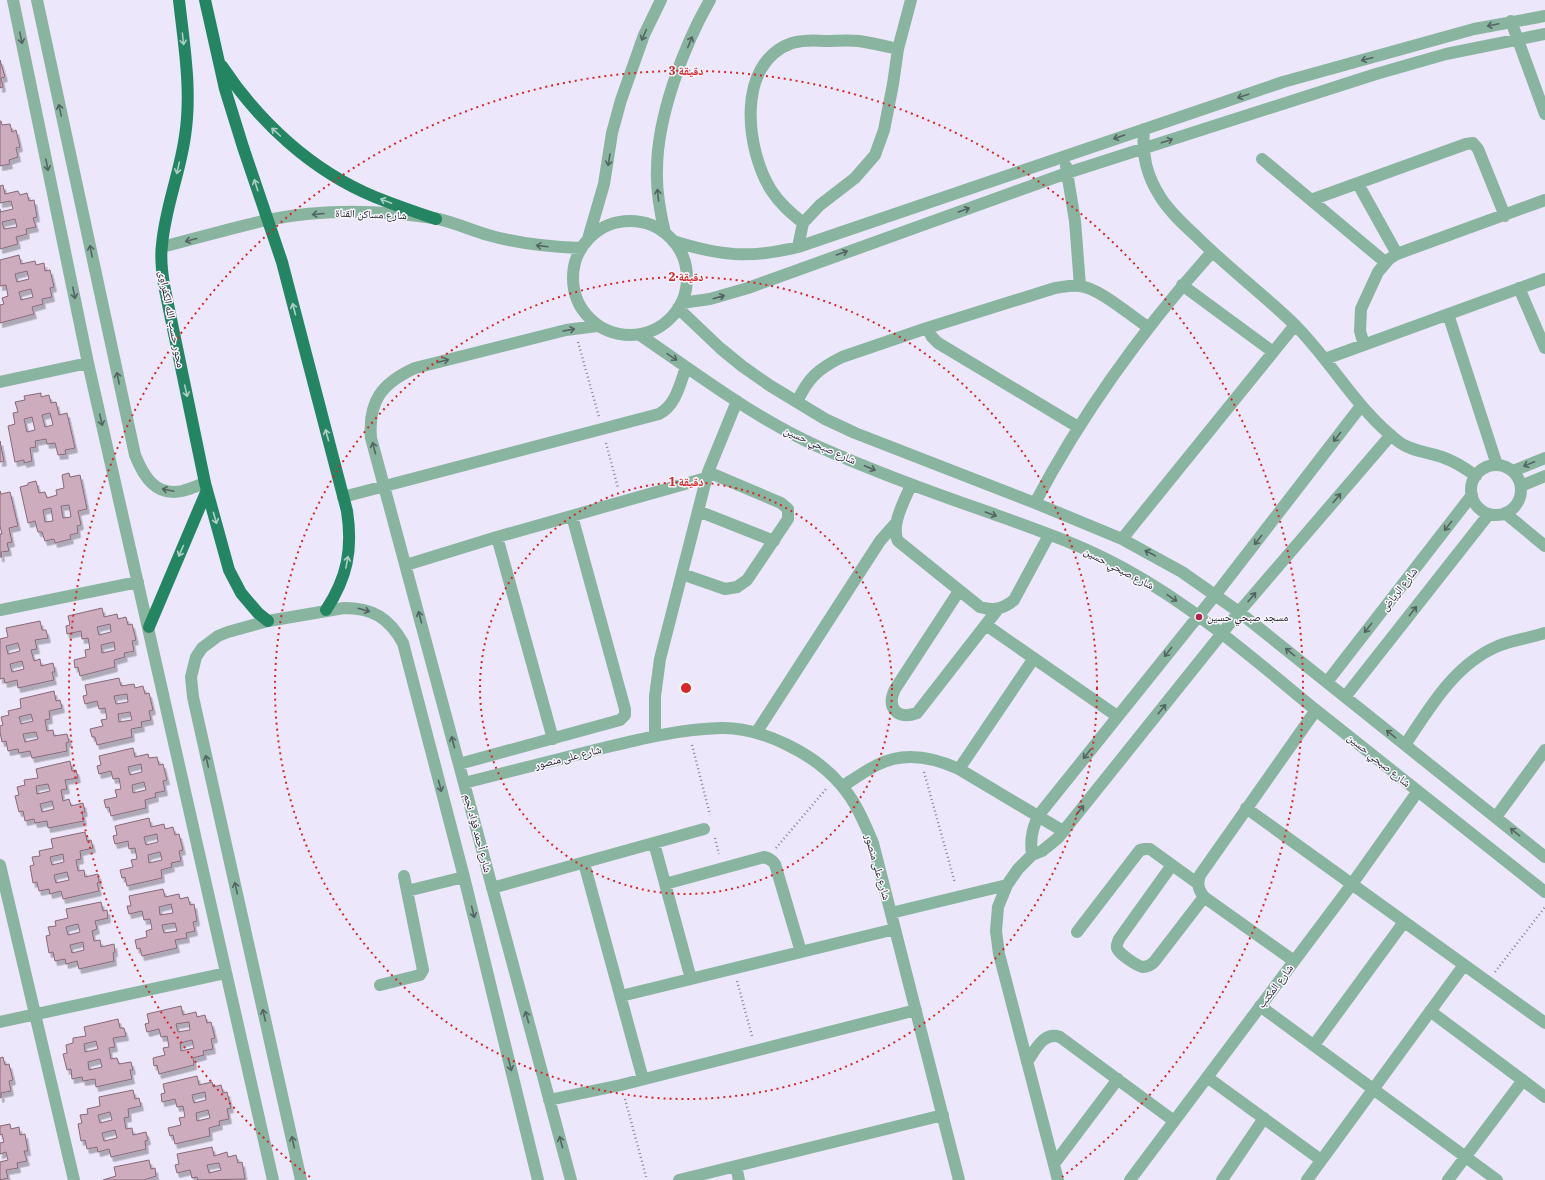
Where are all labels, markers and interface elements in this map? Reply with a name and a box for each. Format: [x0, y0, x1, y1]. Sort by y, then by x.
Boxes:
one-way arrow [1487, 22, 1500, 30]
one-way arrow [640, 29, 647, 41]
one-way arrow [18, 31, 26, 44]
one-way arrow [179, 32, 187, 45]
one-way arrow [686, 36, 694, 48]
one-way arrow [1361, 56, 1374, 64]
text: 3 دقيقة [668, 63, 704, 78]
one-way arrow [1236, 93, 1249, 100]
one-way arrow [56, 104, 64, 117]
one-way arrow [271, 127, 282, 136]
one-way arrow [1113, 134, 1126, 141]
one-way arrow [1160, 137, 1173, 144]
one-way arrow [604, 153, 612, 166]
one-way arrow [44, 159, 52, 172]
one-way arrow [174, 161, 182, 174]
one-way arrow [252, 179, 259, 192]
one-way arrow [654, 189, 662, 202]
one-way arrow [380, 196, 392, 204]
one-way arrow [958, 205, 970, 213]
street label: شارع مساكن القناة [335, 206, 407, 222]
one-way arrow [312, 210, 325, 217]
one-way arrow [185, 236, 198, 244]
one-way arrow [536, 242, 549, 250]
one-way arrow [86, 245, 94, 258]
one-way arrow [835, 249, 847, 257]
street label: محور حسب الله الكفراوى [156, 269, 188, 369]
text: 2 دقيقة [668, 269, 704, 284]
one-way arrow [70, 286, 78, 299]
one-way arrow [713, 293, 726, 300]
one-way arrow [290, 303, 298, 316]
one-way arrow [562, 326, 575, 334]
one-way arrow [666, 353, 677, 361]
one-way arrow [436, 357, 449, 364]
one-way arrow [114, 372, 122, 385]
one-way arrow [182, 384, 190, 397]
one-way arrow [98, 413, 106, 426]
street label: شارع صبحي حسين [781, 423, 858, 469]
one-way arrow [323, 429, 330, 442]
one-way arrow [1333, 431, 1341, 442]
one-way arrow [370, 442, 377, 455]
one-way arrow [1523, 461, 1535, 469]
one-way arrow [863, 464, 875, 472]
text: 1 دقيقة [668, 474, 704, 489]
one-way arrow [162, 486, 175, 494]
one-way arrow [1332, 493, 1341, 504]
one-way arrow [985, 510, 997, 518]
one-way arrow [212, 511, 219, 524]
one-way arrow [1444, 520, 1452, 531]
one-way arrow [1253, 534, 1262, 545]
street label: شارع صبحي حسين [1081, 544, 1156, 594]
one-way arrow [176, 545, 184, 557]
one-way arrow [1144, 549, 1156, 556]
one-way arrow [344, 556, 352, 569]
street label: شارع الرياض [1378, 564, 1420, 614]
one-way arrow [1248, 592, 1257, 602]
one-way arrow [1166, 594, 1177, 602]
one-way arrow [1408, 606, 1417, 617]
one-way arrow [357, 607, 370, 614]
place label: مسجد صبحي حسين [1207, 610, 1288, 626]
one-way arrow [415, 611, 423, 624]
marker: مسجد صبحي حسين [1194, 612, 1204, 622]
one-way arrow [1364, 623, 1373, 634]
one-way arrow [1164, 647, 1172, 658]
one-way arrow [1284, 648, 1295, 657]
centre of rings [679, 681, 693, 695]
one-way arrow [1157, 703, 1166, 714]
one-way arrow [1386, 729, 1397, 738]
street label: شارع صبحي حسين [1343, 730, 1414, 791]
one-way arrow [449, 736, 457, 749]
street label: شارع على منصور [532, 742, 603, 772]
one-way arrow [1083, 749, 1091, 760]
one-way arrow [203, 755, 211, 768]
one-way arrow [437, 779, 445, 792]
street label: شارع أحمد فؤاد نجم [460, 792, 495, 874]
one-way arrow [1076, 805, 1084, 816]
one-way arrow [1509, 828, 1520, 837]
street label: شارع على منصور [862, 831, 894, 902]
one-way arrow [231, 882, 239, 895]
one-way arrow [470, 905, 477, 918]
street label: شارع المكتب [1254, 961, 1296, 1011]
one-way arrow [260, 1009, 268, 1022]
one-way arrow [523, 1011, 530, 1024]
one-way arrow [507, 1058, 515, 1071]
one-way arrow [288, 1136, 296, 1149]
one-way arrow [556, 1136, 564, 1149]

